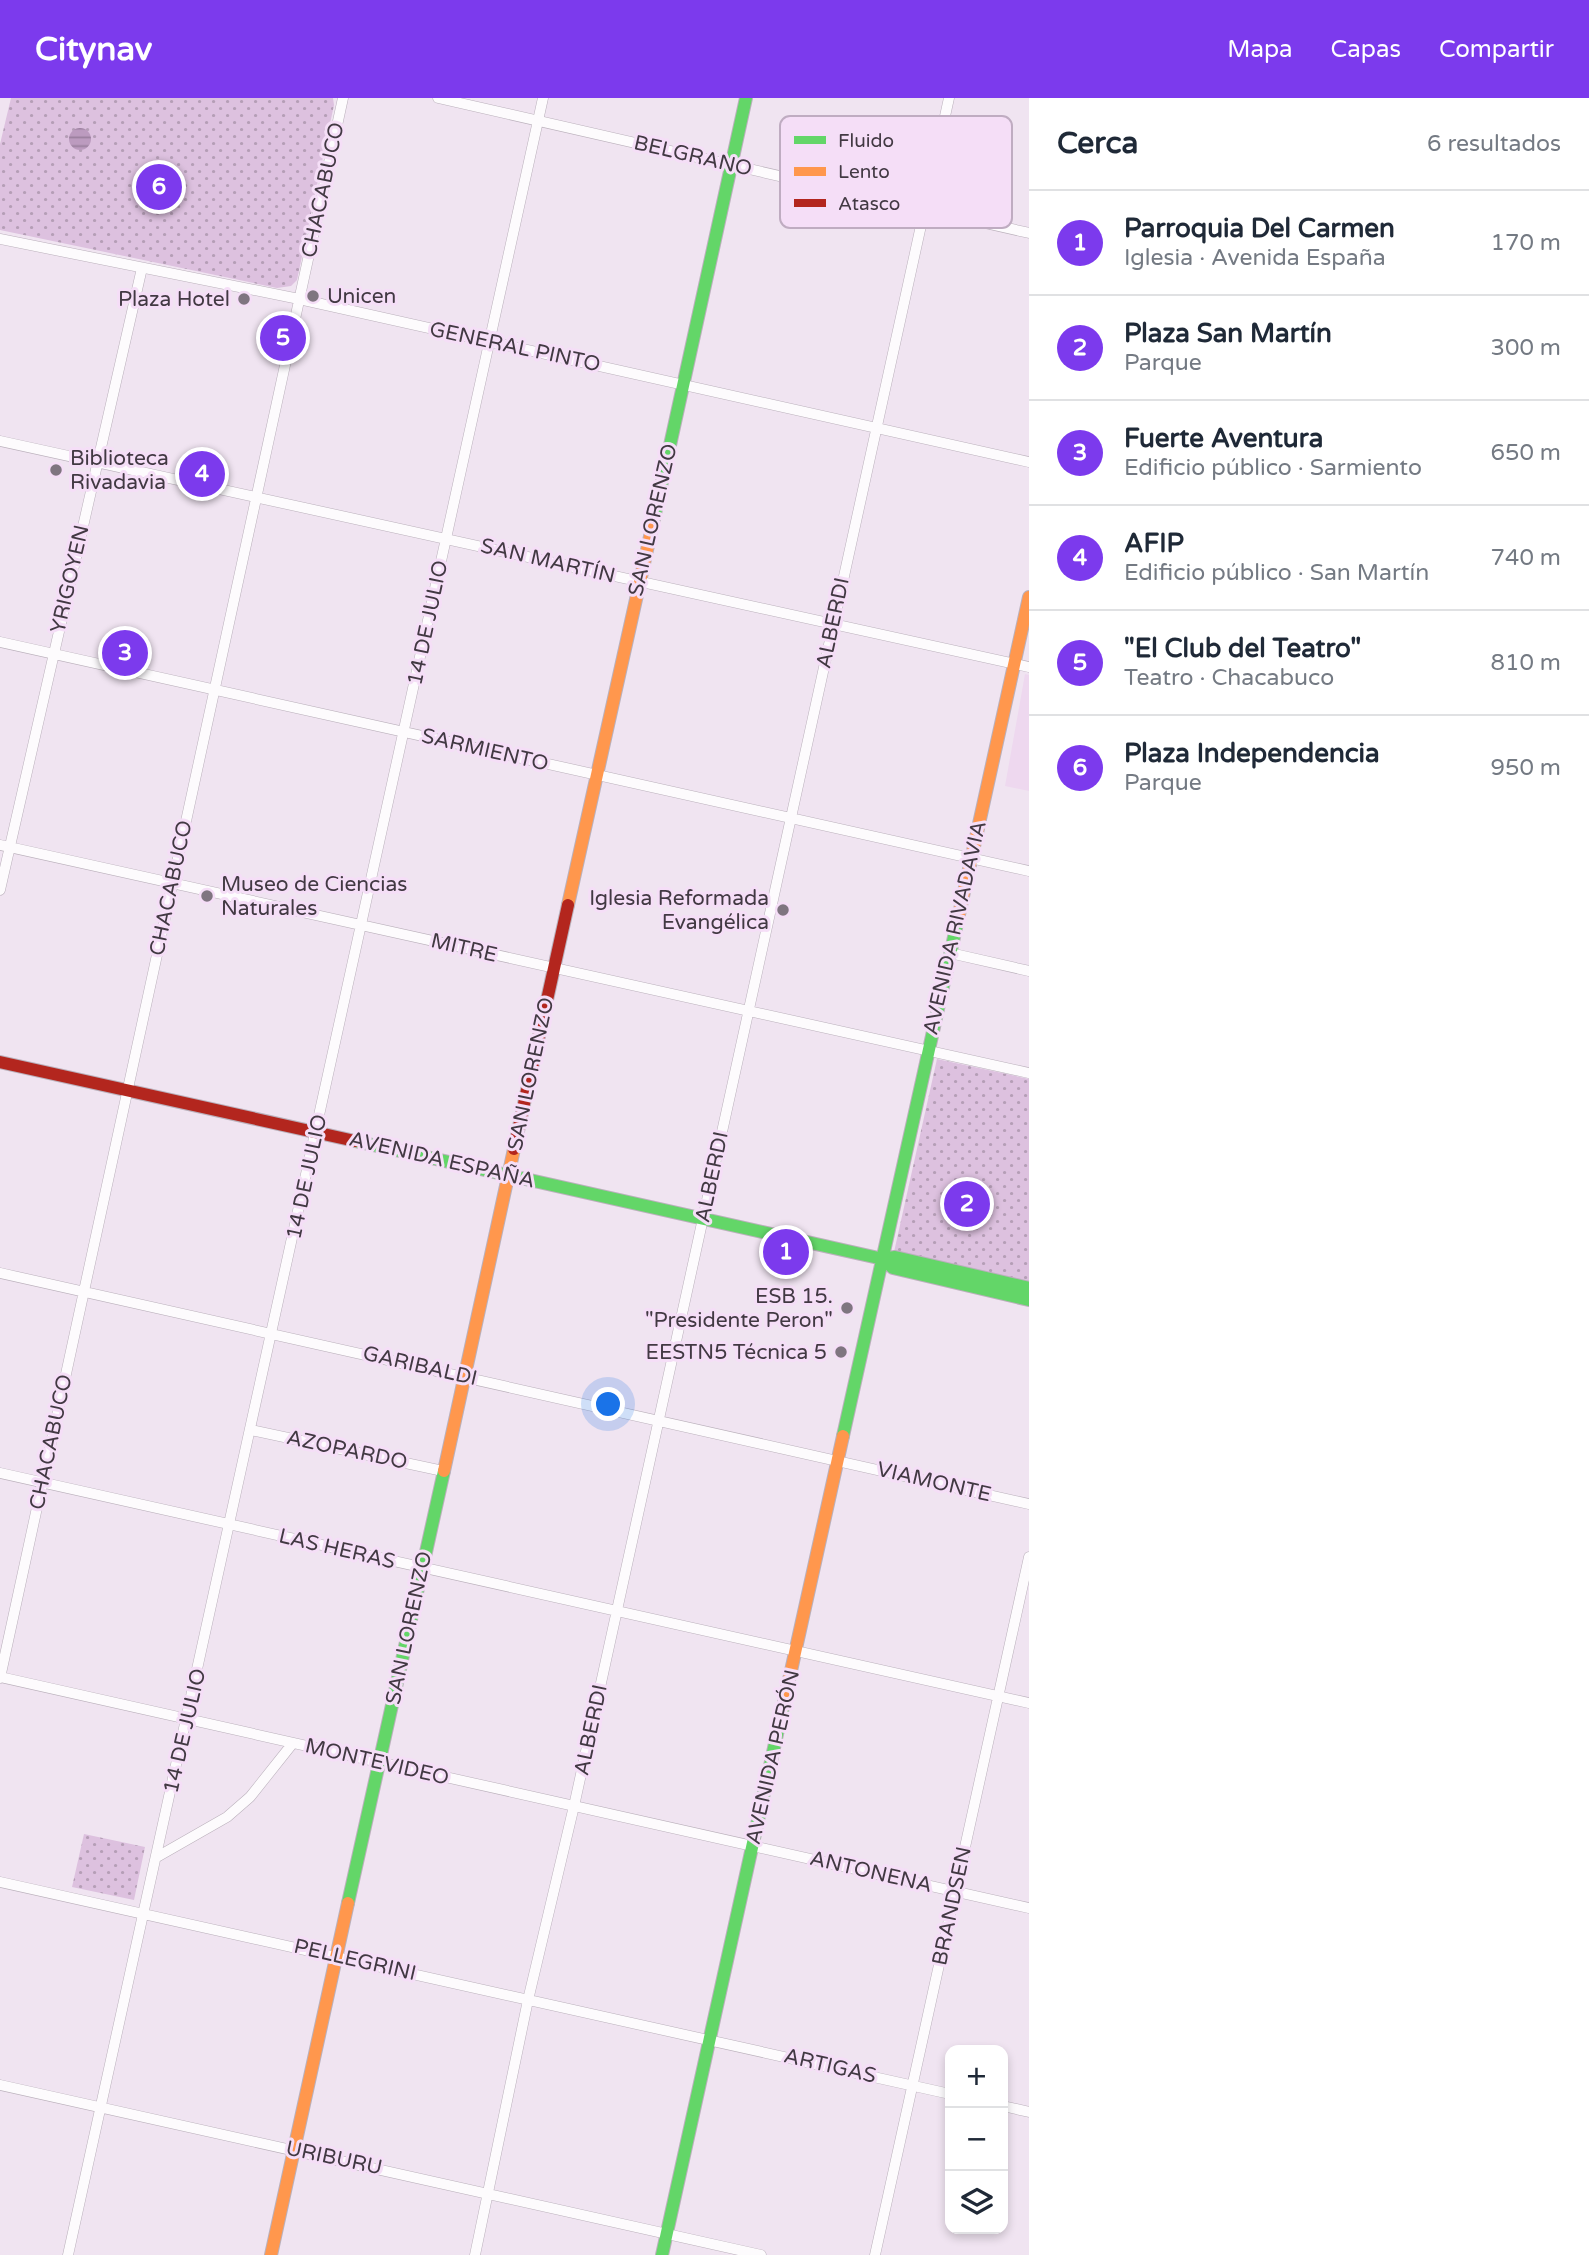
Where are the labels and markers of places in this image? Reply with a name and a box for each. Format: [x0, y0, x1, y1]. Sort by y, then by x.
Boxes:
pin: 6 [136, 161, 182, 213]
place label: Unicen [327, 284, 396, 309]
place label: Plaza Hotel [118, 287, 230, 312]
marker: Unicen [305, 288, 321, 304]
marker: Plaza Hotel [236, 291, 252, 307]
pin: 5 [260, 312, 306, 364]
place label: Biblioteca Rivadavia [70, 446, 169, 495]
pin: 4 [179, 448, 225, 500]
marker: Biblioteca Rivadavia [48, 462, 64, 478]
pin: 3 [102, 627, 148, 679]
place label: Museo de Ciencias Naturales [221, 872, 407, 921]
place label: Iglesia Reformada Evangélica [589, 886, 769, 935]
marker: Museo de Ciencias Naturales [199, 888, 215, 904]
marker: Iglesia Reformada Evangélica [775, 902, 791, 918]
pin: 2 [944, 1178, 990, 1230]
pin: 1 [763, 1226, 809, 1278]
place label: ESB 15. "Presidente Peron" [645, 1284, 833, 1333]
marker: ESB 15. "Presidente Peron" [839, 1300, 855, 1316]
place label: EESTN5 Técnica 5 [646, 1340, 827, 1365]
marker: EESTN5 Técnica 5 [833, 1344, 849, 1360]

